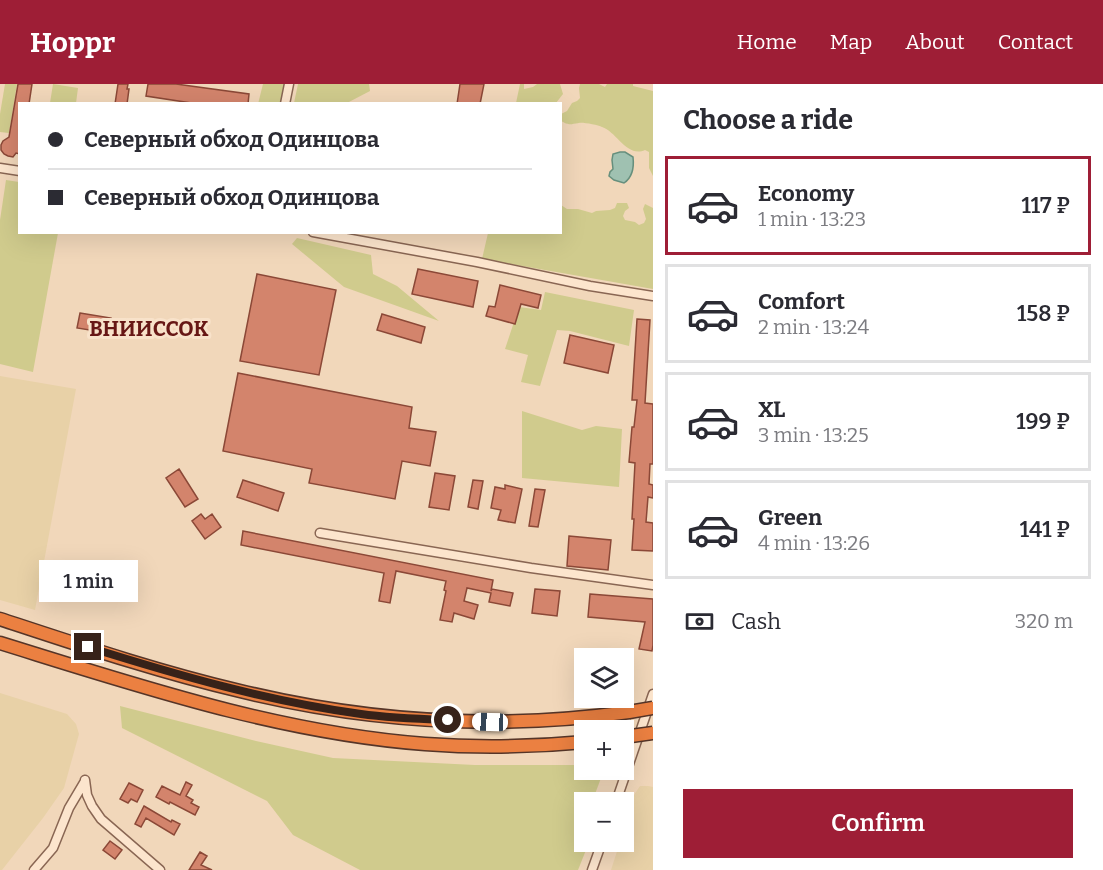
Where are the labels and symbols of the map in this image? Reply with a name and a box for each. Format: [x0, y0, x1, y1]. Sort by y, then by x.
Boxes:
district label: ВНИИССОК [89, 316, 209, 342]
callout: 1 min [38, 560, 138, 602]
route end [74, 633, 101, 660]
route start [434, 706, 461, 733]
car [472, 712, 508, 732]

